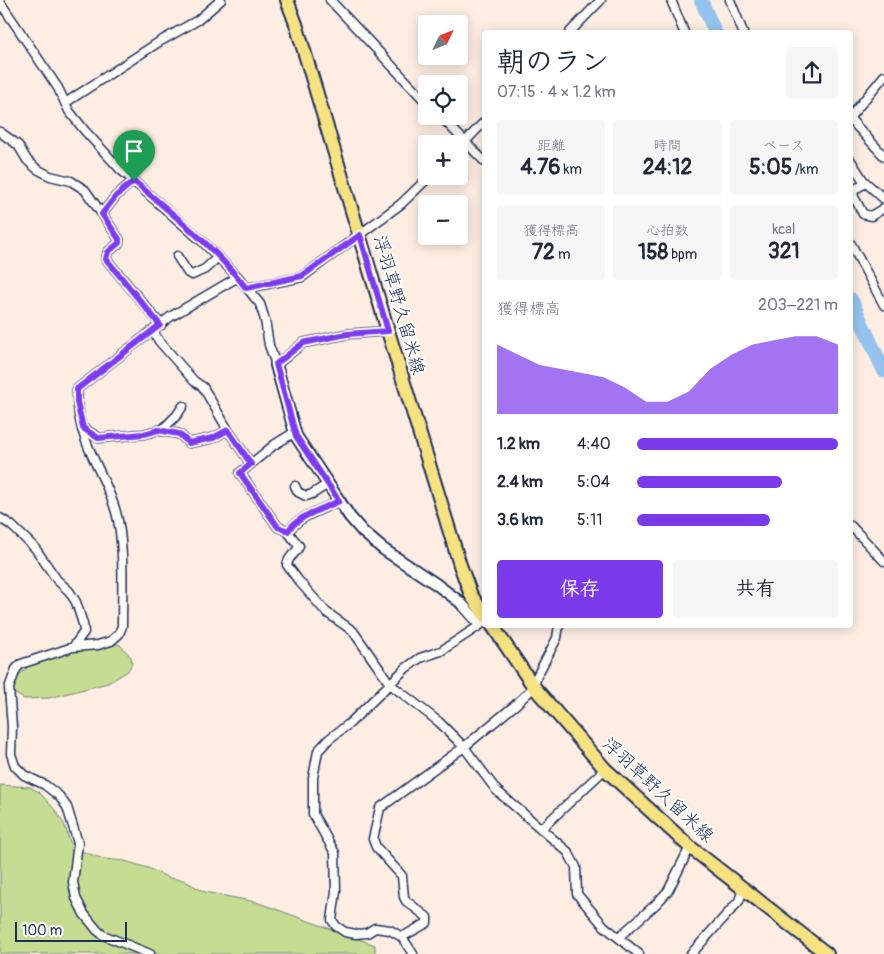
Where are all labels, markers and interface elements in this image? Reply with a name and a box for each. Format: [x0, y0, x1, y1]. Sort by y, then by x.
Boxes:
north arrow [418, 15, 468, 65]
map controls [418, 15, 468, 245]
text: 朝のラン [497, 45, 609, 80]
button: share [786, 47, 838, 99]
button: locate [418, 75, 468, 125]
text: 07:15 · 4 × 1.2 km [497, 82, 616, 102]
pin [113, 130, 155, 181]
button: + [418, 135, 468, 185]
icon: arrive [120, 137, 148, 165]
text: 距離 [537, 137, 565, 154]
text: 時間 [653, 137, 681, 154]
text: ペース [763, 137, 804, 154]
text: 4.76 [520, 154, 561, 181]
text: 24:12 [643, 154, 692, 181]
text: 5:05 [749, 154, 792, 181]
text: km [561, 161, 582, 178]
text: /km [792, 161, 818, 178]
button: − [418, 195, 468, 245]
text: kcal [772, 221, 795, 238]
text: 獲得標高 [523, 222, 579, 239]
text: 心拍数 [646, 222, 688, 239]
street label: 浮羽草野久留米線 [368, 233, 430, 377]
text: 321 [768, 238, 800, 265]
text: 72 [532, 239, 555, 266]
text: 158 [638, 239, 668, 266]
text: m [555, 246, 570, 263]
text: bpm [668, 246, 697, 263]
text: 203–221 m [758, 295, 838, 315]
text: 獲得標高 [497, 299, 561, 319]
text: 1.2 km [497, 434, 540, 454]
text: 4:40 [577, 434, 611, 454]
text: 2.4 km [497, 472, 543, 492]
text: 5:04 [577, 472, 610, 492]
text: 3.6 km [497, 510, 543, 530]
text: 5:11 [577, 510, 602, 530]
button: 保存 [497, 560, 663, 618]
button: 共有 [673, 560, 838, 618]
street label: 浮羽草野久留米線 [597, 732, 719, 848]
scale bar [15, 919, 128, 942]
text: 100 m [22, 922, 62, 939]

